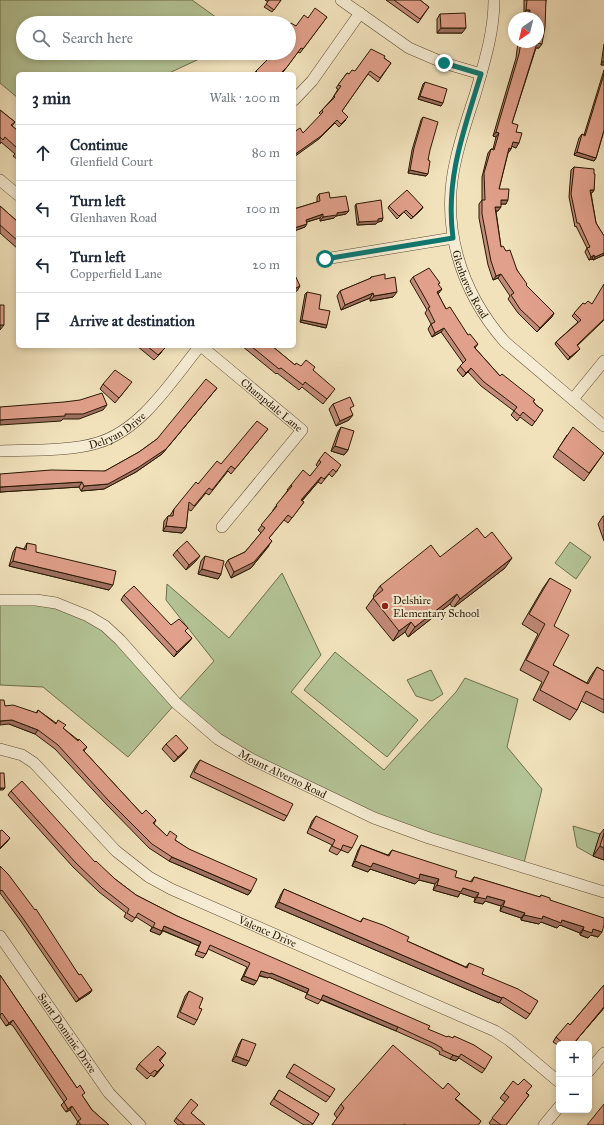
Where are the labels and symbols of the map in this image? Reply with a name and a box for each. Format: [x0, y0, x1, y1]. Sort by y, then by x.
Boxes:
north arrow [508, 12, 544, 48]
route end [435, 54, 453, 72]
street label: Glenhaven Road [449, 249, 491, 322]
route start [316, 250, 334, 268]
street label: Champdale Lane [238, 376, 305, 435]
street label: Delryan Drive [87, 409, 149, 452]
place label: Delshire Elementary School [393, 594, 480, 620]
marker: Delshire Elementary School [380, 601, 390, 611]
street label: Mount Alverno Road [236, 747, 329, 801]
street label: Valence Drive [235, 913, 299, 950]
street label: Saint Dominic Drive [35, 991, 99, 1076]

